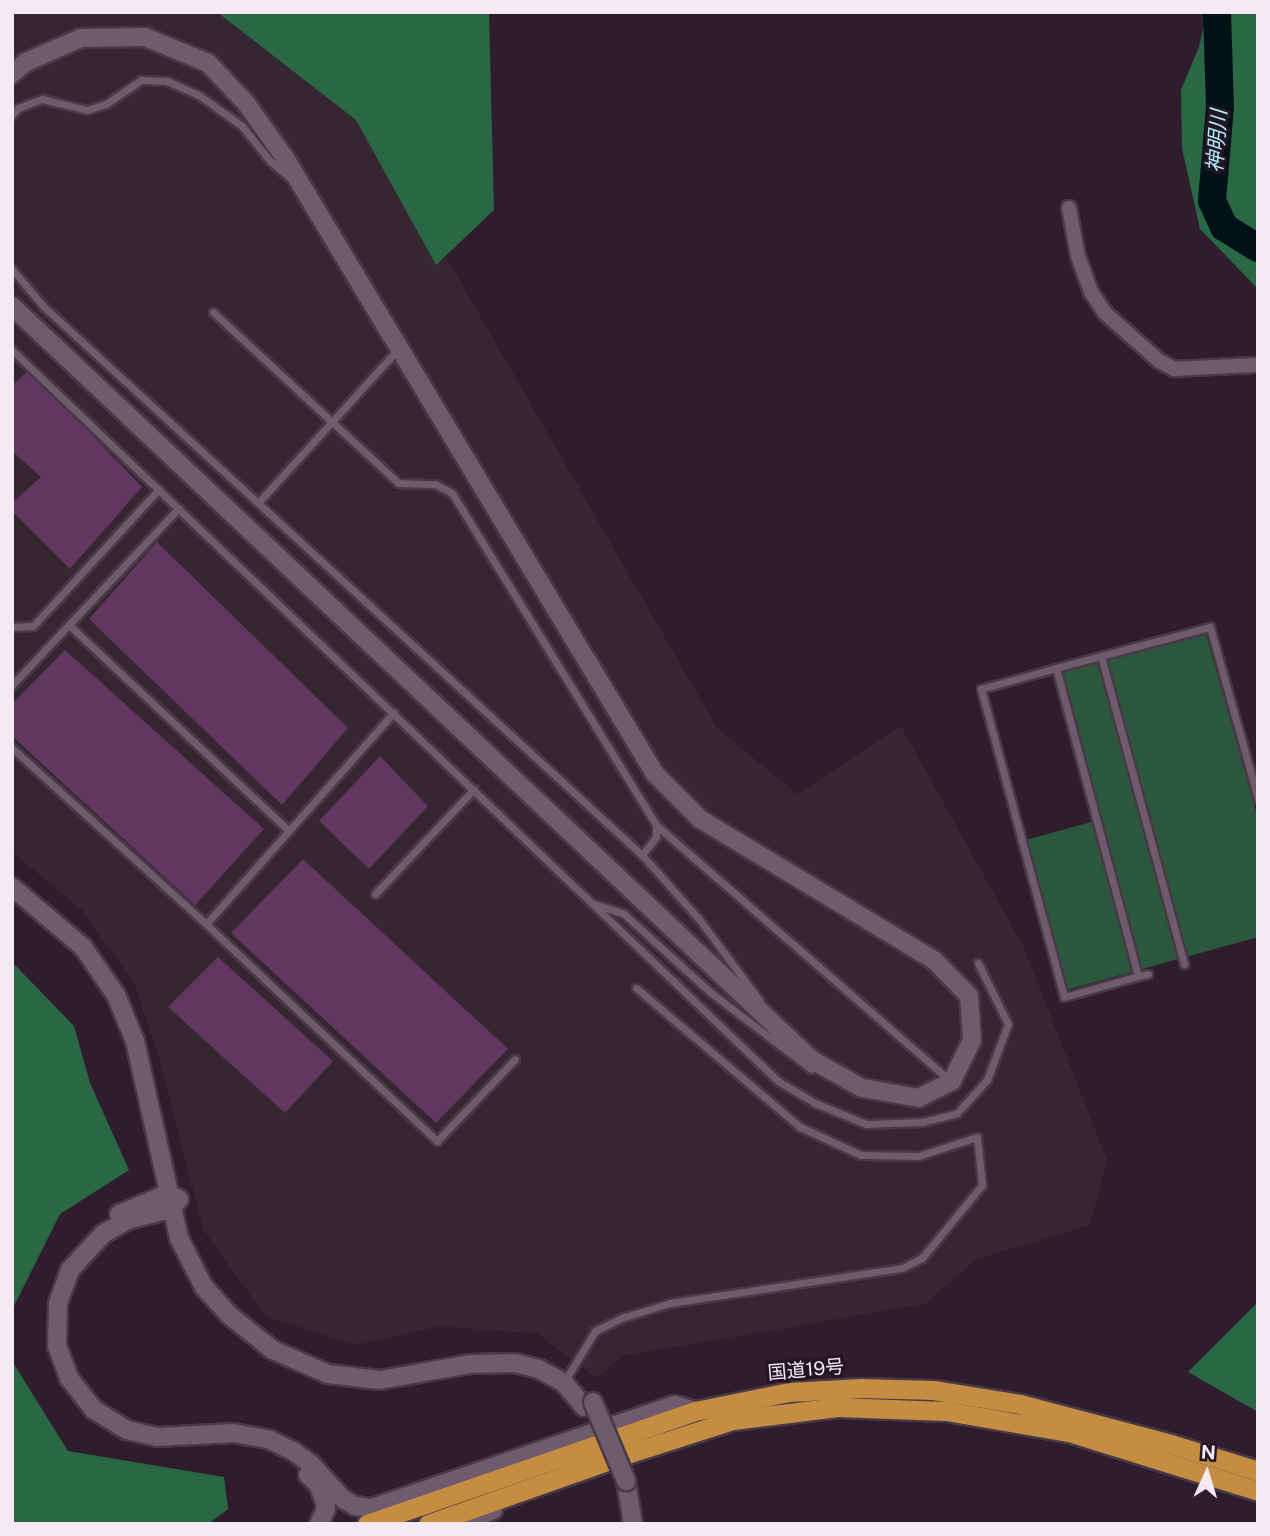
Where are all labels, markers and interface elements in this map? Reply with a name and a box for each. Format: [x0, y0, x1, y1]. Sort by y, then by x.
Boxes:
water label: 神明川 [1202, 109, 1232, 173]
street label: 国道19号 [767, 1355, 845, 1385]
north arrow [1172, 1438, 1242, 1508]
text: N [1200, 1441, 1217, 1464]

